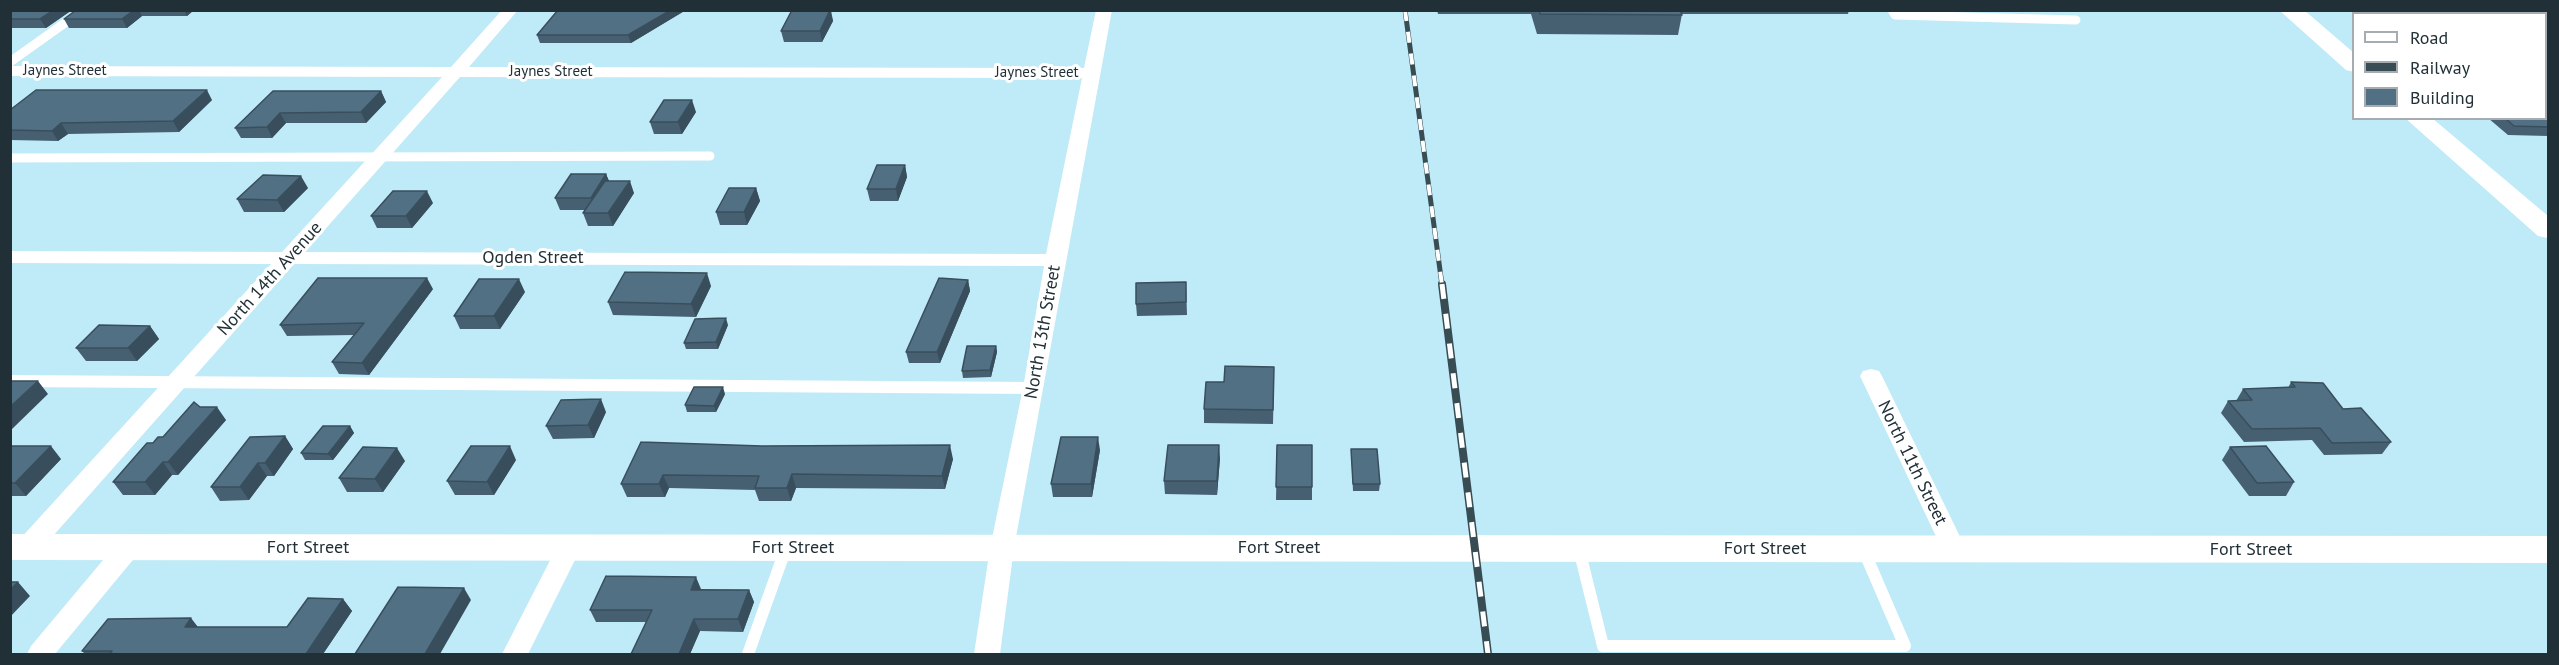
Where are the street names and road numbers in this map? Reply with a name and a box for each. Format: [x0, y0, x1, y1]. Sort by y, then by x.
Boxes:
street label: Jaynes Street [23, 62, 107, 80]
street label: Jaynes Street [509, 63, 593, 81]
street label: Jaynes Street [995, 64, 1079, 82]
street label: North 14th Avenue [213, 218, 327, 340]
street label: Ogden Street [482, 247, 584, 269]
street label: North 13th Street [1021, 263, 1065, 401]
street label: North 11th Street [1873, 397, 1951, 529]
street label: Fort Street [267, 537, 349, 559]
street label: Fort Street [752, 537, 834, 559]
street label: Fort Street [1238, 537, 1320, 559]
street label: Fort Street [1724, 538, 1806, 560]
street label: Fort Street [2210, 539, 2292, 561]

